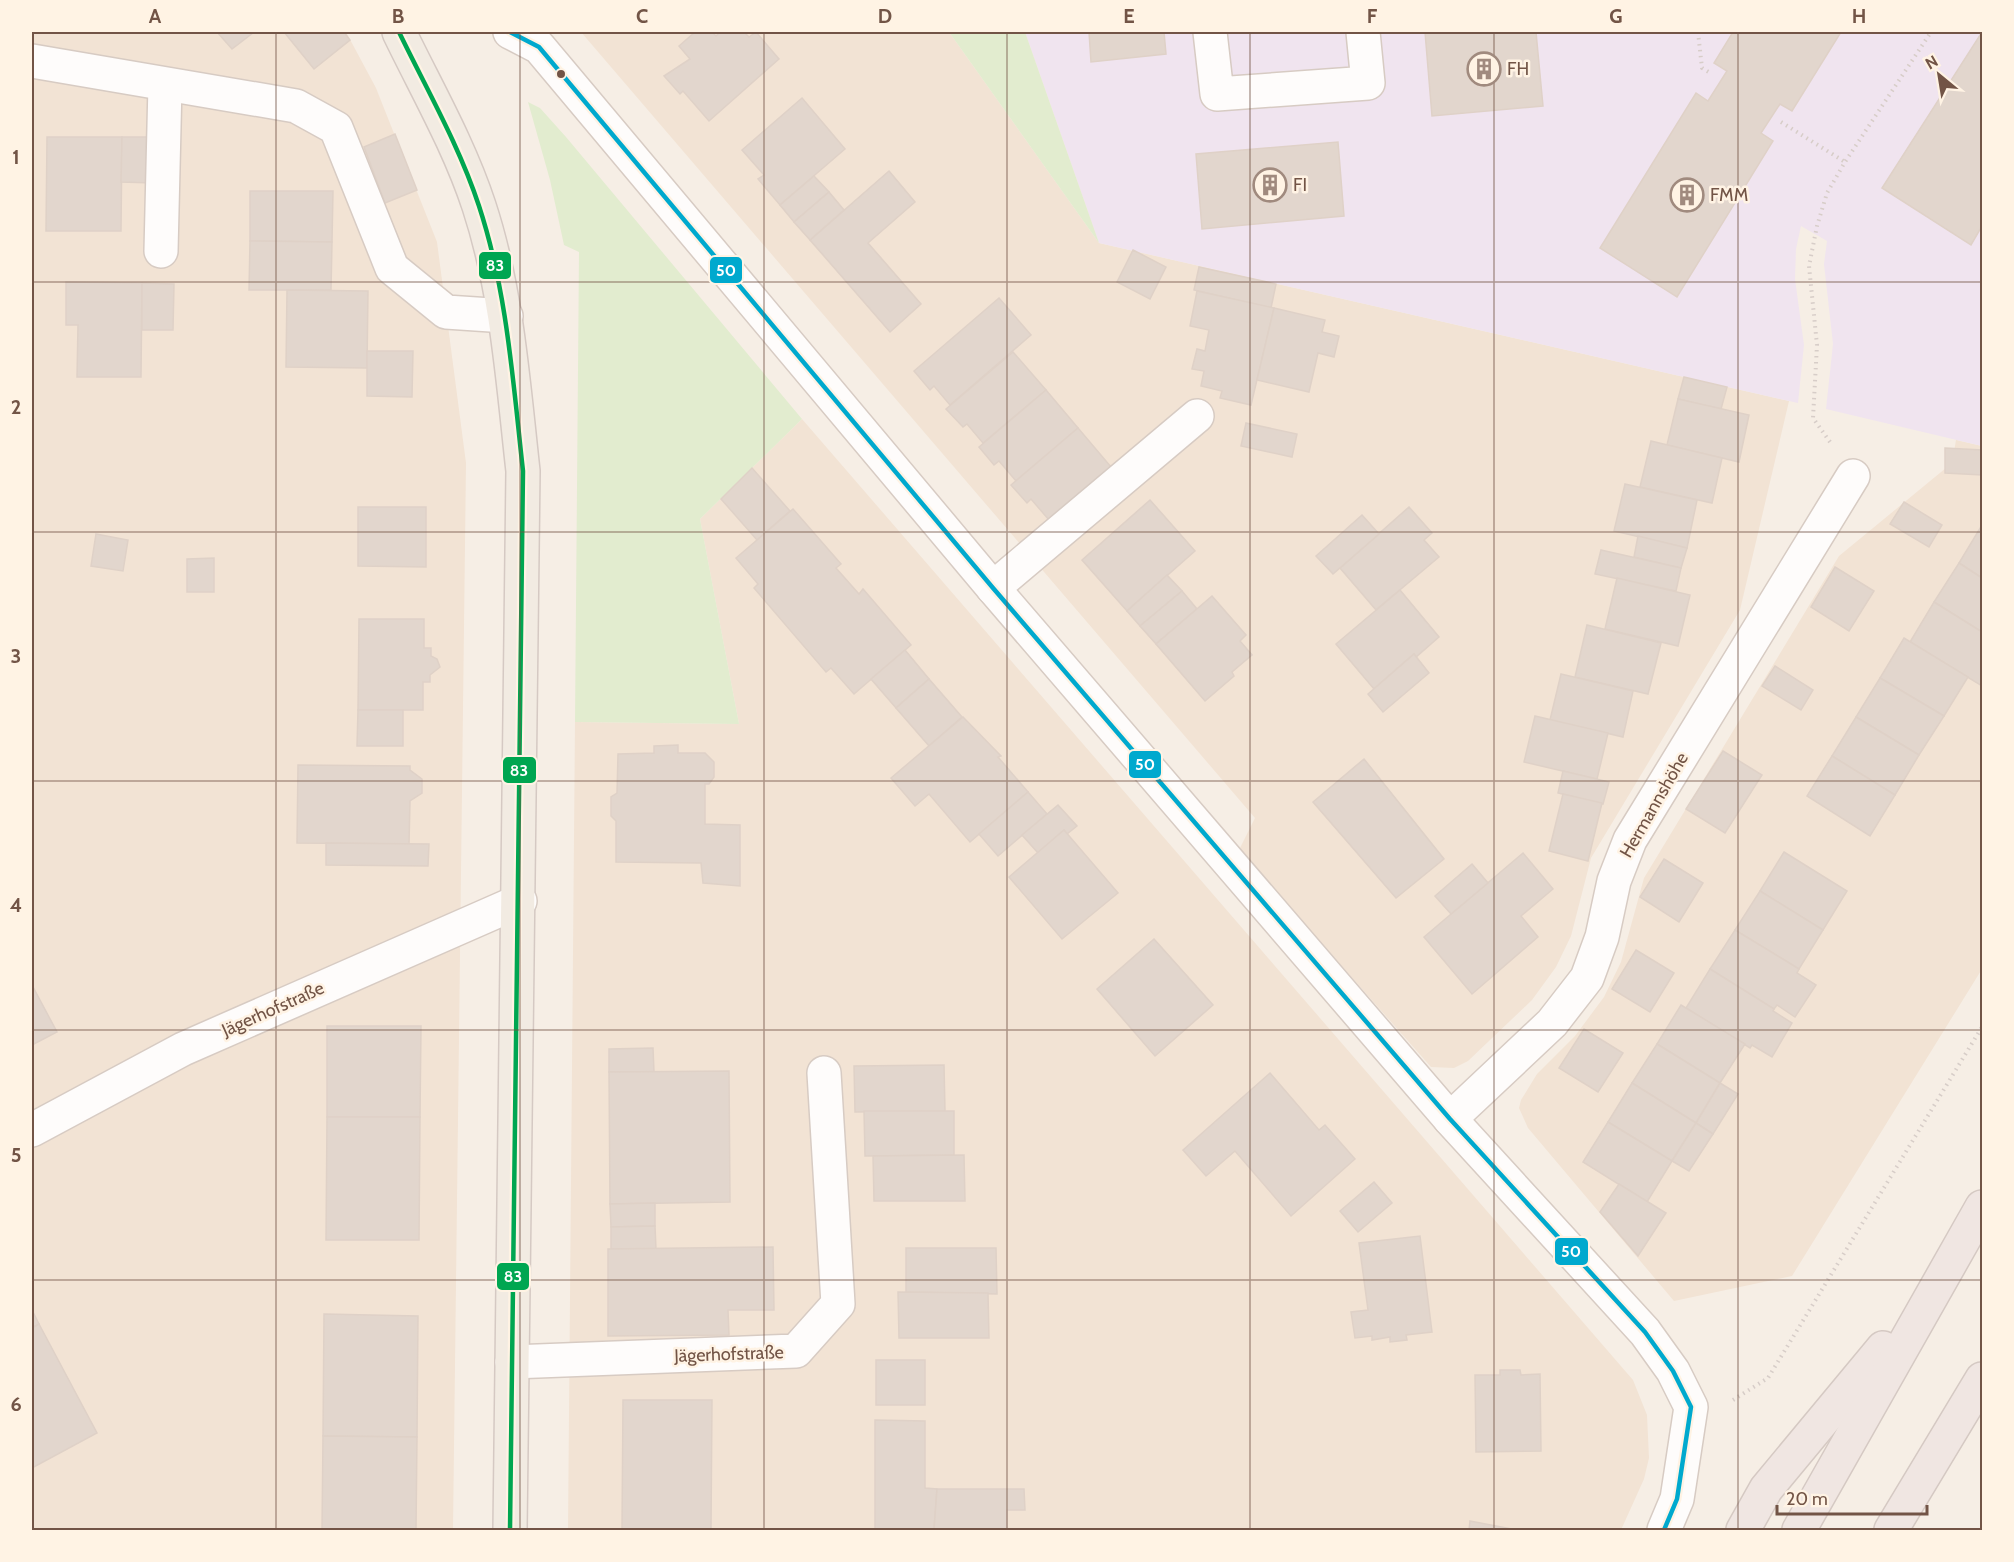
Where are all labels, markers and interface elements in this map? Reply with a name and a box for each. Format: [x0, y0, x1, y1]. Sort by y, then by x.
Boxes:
text: A [149, 4, 162, 28]
text: B [392, 4, 404, 28]
text: C [636, 4, 648, 28]
text: D [878, 4, 892, 28]
text: E [1123, 4, 1135, 28]
text: F [1367, 4, 1378, 28]
text: G [1609, 4, 1623, 28]
text: H [1852, 4, 1866, 28]
north arrow [1909, 45, 1969, 105]
building icon: FH [1466, 51, 1502, 87]
text: N [1922, 51, 1941, 73]
place label: FH [1507, 58, 1529, 80]
unlabelled marker [555, 68, 567, 80]
text: 1 [12, 145, 20, 169]
building icon: FI [1252, 167, 1288, 203]
place label: FI [1293, 174, 1307, 196]
building icon: FMM [1669, 177, 1705, 213]
place label: FMM [1710, 184, 1748, 206]
line badge: 83 [478, 251, 512, 280]
text: 83 [486, 256, 504, 275]
line badge: 50 [709, 256, 743, 284]
text: 50 [716, 261, 736, 280]
text: 2 [11, 395, 21, 419]
text: 3 [11, 644, 21, 668]
street label: Hermannshöhe [1615, 748, 1693, 862]
line badge: 50 [1128, 750, 1162, 779]
text: 50 [1135, 755, 1155, 774]
line badge: 83 [502, 756, 537, 784]
text: 83 [510, 761, 528, 780]
text: 4 [10, 893, 22, 917]
street label: Jägerhofstraße [218, 977, 328, 1042]
text: 5 [11, 1143, 21, 1167]
line badge: 50 [1554, 1237, 1589, 1266]
text: 50 [1561, 1242, 1581, 1261]
line badge: 83 [496, 1262, 530, 1291]
text: 83 [504, 1267, 522, 1286]
street label: Jägerhofstraße [673, 1341, 784, 1367]
text: 6 [10, 1392, 22, 1416]
scale bar [1777, 1478, 1927, 1516]
text: 20 m [1786, 1488, 1828, 1510]

